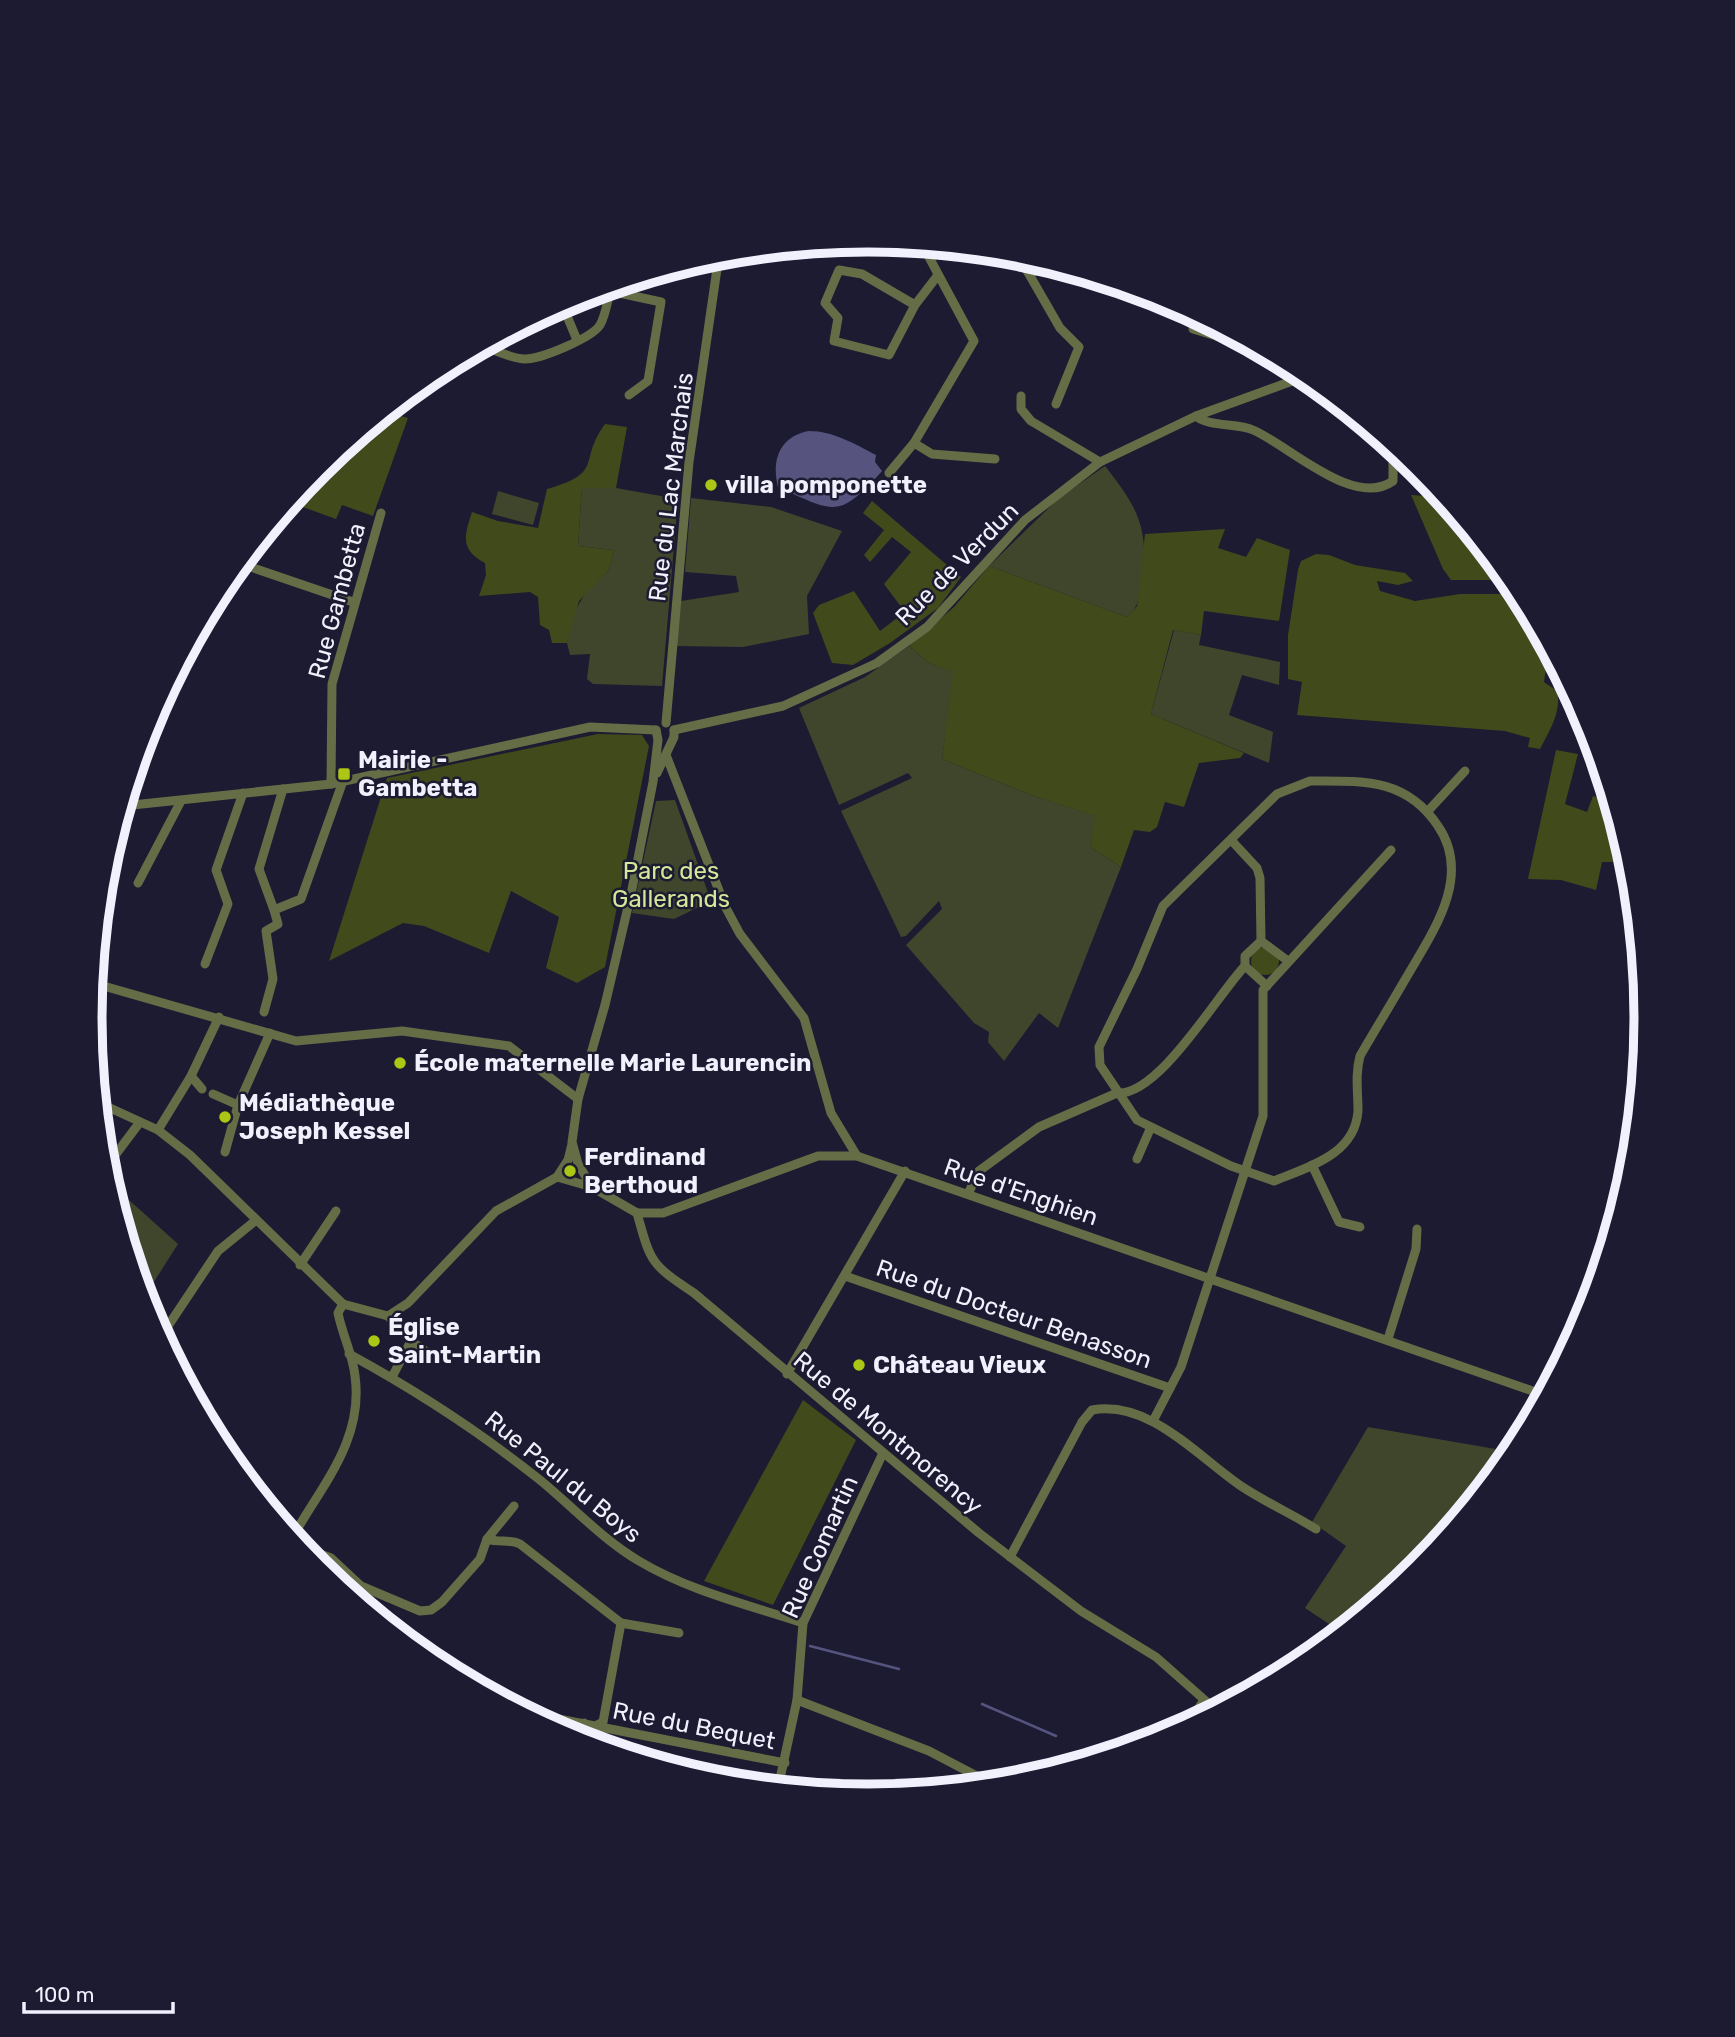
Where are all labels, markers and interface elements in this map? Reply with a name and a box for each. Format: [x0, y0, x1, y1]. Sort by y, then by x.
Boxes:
street label: Rue du Lac Marchais [643, 371, 699, 603]
place label: villa pomponette [725, 471, 927, 499]
marker: villa pomponette [703, 477, 719, 493]
street label: Rue de Verdun [890, 497, 1024, 631]
street label: Rue Gambetta [303, 520, 371, 682]
place label: Mairie - Gambetta [358, 746, 477, 802]
marker: Mairie - Gambetta [336, 766, 352, 782]
park label: Parc des Gallerands [612, 857, 730, 913]
place label: École maternelle Marie Laurencin [414, 1049, 811, 1077]
marker: École maternelle Marie Laurencin [392, 1055, 408, 1071]
place label: Médiathèque Joseph Kessel [239, 1089, 410, 1145]
marker: Médiathèque Joseph Kessel [217, 1109, 233, 1125]
place label: Ferdinand Berthoud [584, 1143, 706, 1199]
street label: Rue d'Enghien [940, 1153, 1102, 1231]
marker: Ferdinand Berthoud [562, 1163, 578, 1179]
street label: Rue du Docteur Benasson [873, 1254, 1155, 1374]
place label: Église Saint-Martin [388, 1313, 541, 1369]
marker: Église Saint-Martin [366, 1333, 382, 1349]
street label: Rue de Montmorency [788, 1346, 988, 1520]
place label: Château Vieux [873, 1351, 1046, 1379]
marker: Château Vieux [851, 1357, 867, 1373]
street label: Rue Paul du Boys [479, 1405, 647, 1549]
street label: Rue Comartin [776, 1472, 864, 1622]
street label: Rue du Bequet [610, 1697, 778, 1755]
scale bar [24, 1970, 173, 2014]
text: 100 m [35, 1982, 94, 2007]

